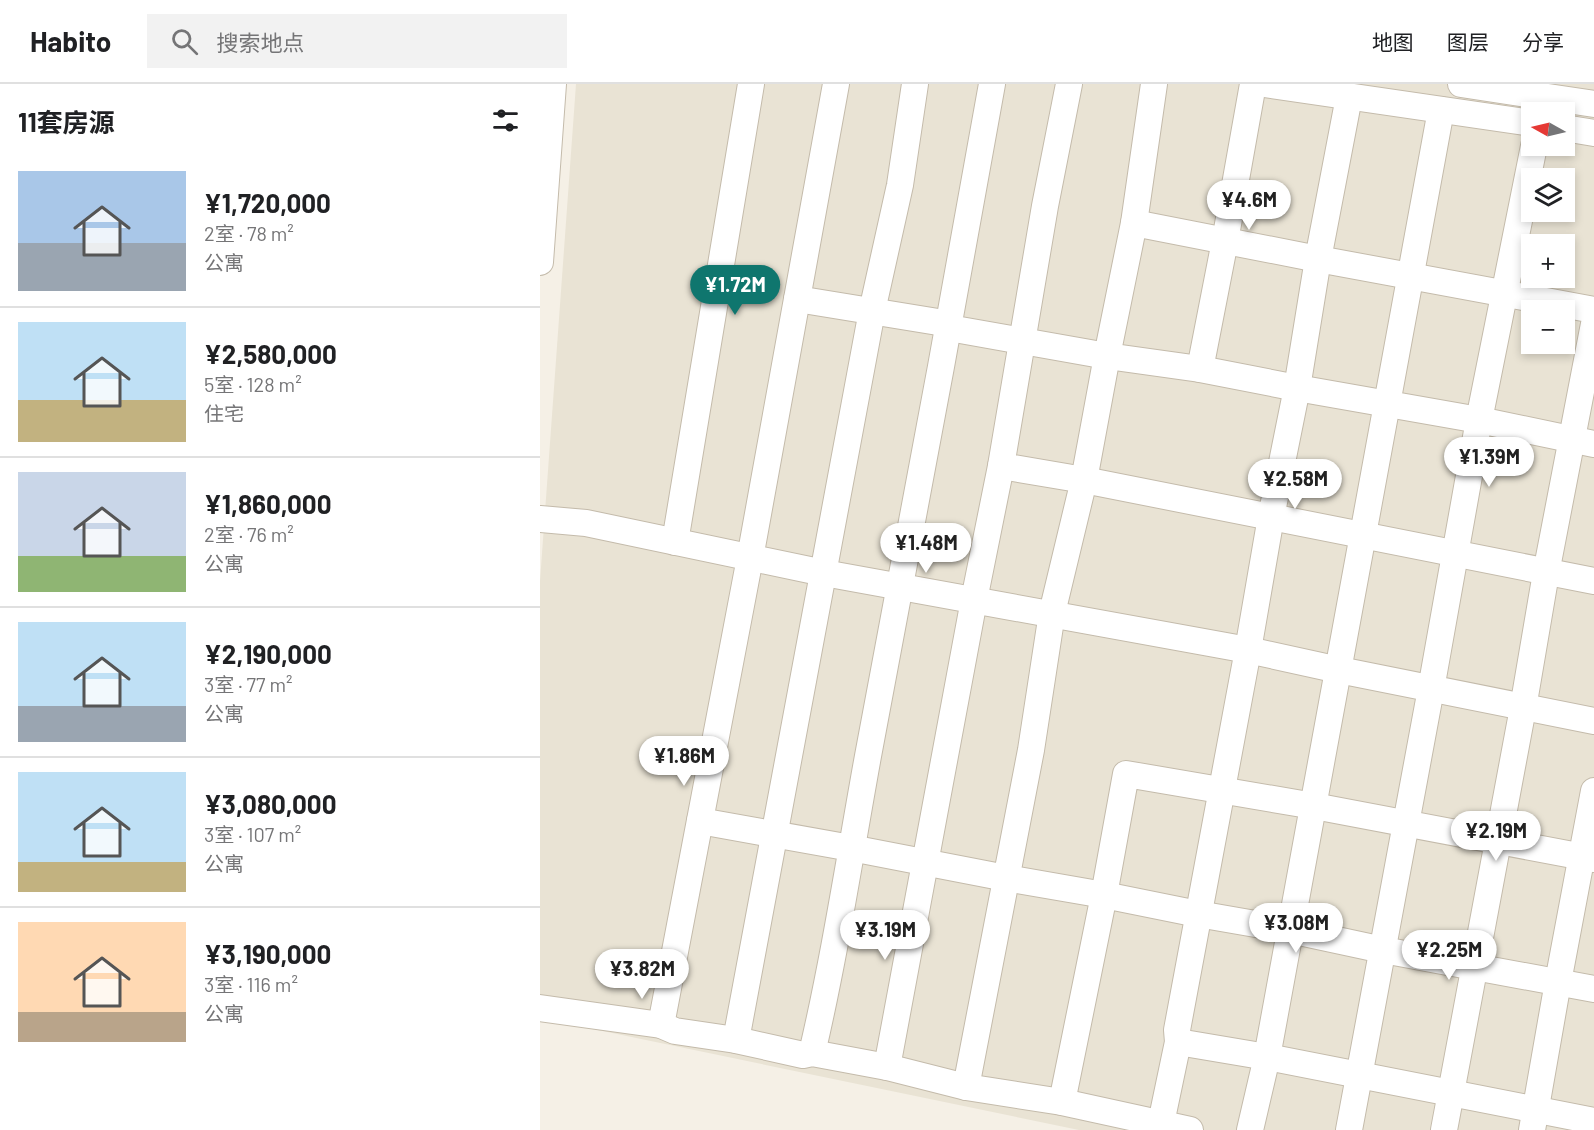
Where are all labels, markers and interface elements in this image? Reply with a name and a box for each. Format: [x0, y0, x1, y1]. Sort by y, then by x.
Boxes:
search box [147, 14, 567, 68]
text: Habito [30, 24, 111, 58]
icon: search [168, 25, 201, 58]
text: 搜索地点 [216, 29, 304, 55]
text: 地图 [1372, 29, 1414, 54]
text: 图层 [1447, 29, 1489, 54]
text: 分享 [1522, 29, 1564, 54]
north arrow [1521, 102, 1575, 156]
map controls [1521, 102, 1575, 354]
icon: filters [489, 104, 522, 137]
text: 11套房源 [18, 106, 115, 137]
button: layers [1521, 168, 1575, 222]
pin: ¥4.6M [1207, 180, 1291, 231]
text: ¥1,720,000 [204, 187, 331, 218]
text: ¥4.6M [1221, 187, 1277, 211]
icon: home [66, 195, 138, 267]
text: 2室 · 78 m² [204, 221, 294, 245]
button: + [1521, 234, 1575, 288]
text: 公寓 [204, 250, 244, 274]
pin: ¥1.72M [686, 265, 784, 316]
text: ¥1.72M [704, 272, 766, 296]
button: − [1521, 300, 1575, 354]
text: ¥2,580,000 [204, 338, 337, 369]
icon: home [66, 346, 138, 418]
text: 5室 · 128 m² [204, 372, 302, 396]
text: 住宅 [204, 401, 244, 425]
pin: ¥1.39M [1440, 437, 1538, 488]
text: ¥1.39M [1458, 444, 1520, 468]
pin: ¥2.58M [1246, 459, 1344, 510]
text: ¥2.58M [1262, 466, 1328, 490]
text: ¥1,860,000 [204, 488, 331, 519]
icon: home [66, 496, 138, 568]
text: 2室 · 76 m² [204, 522, 294, 546]
pin: ¥1.48M [877, 523, 975, 574]
text: ¥1.48M [894, 530, 958, 554]
text: 公寓 [204, 551, 244, 575]
text: ¥2,190,000 [204, 638, 332, 669]
icon: home [66, 646, 138, 718]
text: 3室 · 77 m² [204, 672, 292, 696]
text: 公寓 [204, 701, 244, 725]
pin: ¥1.86M [635, 736, 733, 787]
text: ¥1.86M [653, 743, 715, 767]
text: ¥3,080,000 [204, 788, 336, 819]
icon: home [66, 796, 138, 868]
pin: ¥2.19M [1447, 811, 1545, 862]
text: ¥2.19M [1465, 818, 1527, 842]
text: 3室 · 107 m² [204, 822, 301, 846]
text: 公寓 [204, 851, 244, 875]
pin: ¥3.08M [1247, 903, 1345, 954]
pin: ¥3.19M [836, 910, 934, 961]
text: ¥3.08M [1263, 910, 1329, 934]
text: ¥3.19M [854, 917, 916, 941]
pin: ¥2.25M [1400, 930, 1498, 981]
text: ¥2.25M [1416, 937, 1482, 961]
text: ¥3,190,000 [204, 938, 331, 969]
icon: home [66, 946, 138, 1018]
pin: ¥3.82M [593, 949, 691, 1000]
text: ¥3.82M [609, 956, 675, 980]
text: 3室 · 116 m² [204, 972, 298, 996]
text: 公寓 [204, 1001, 244, 1025]

